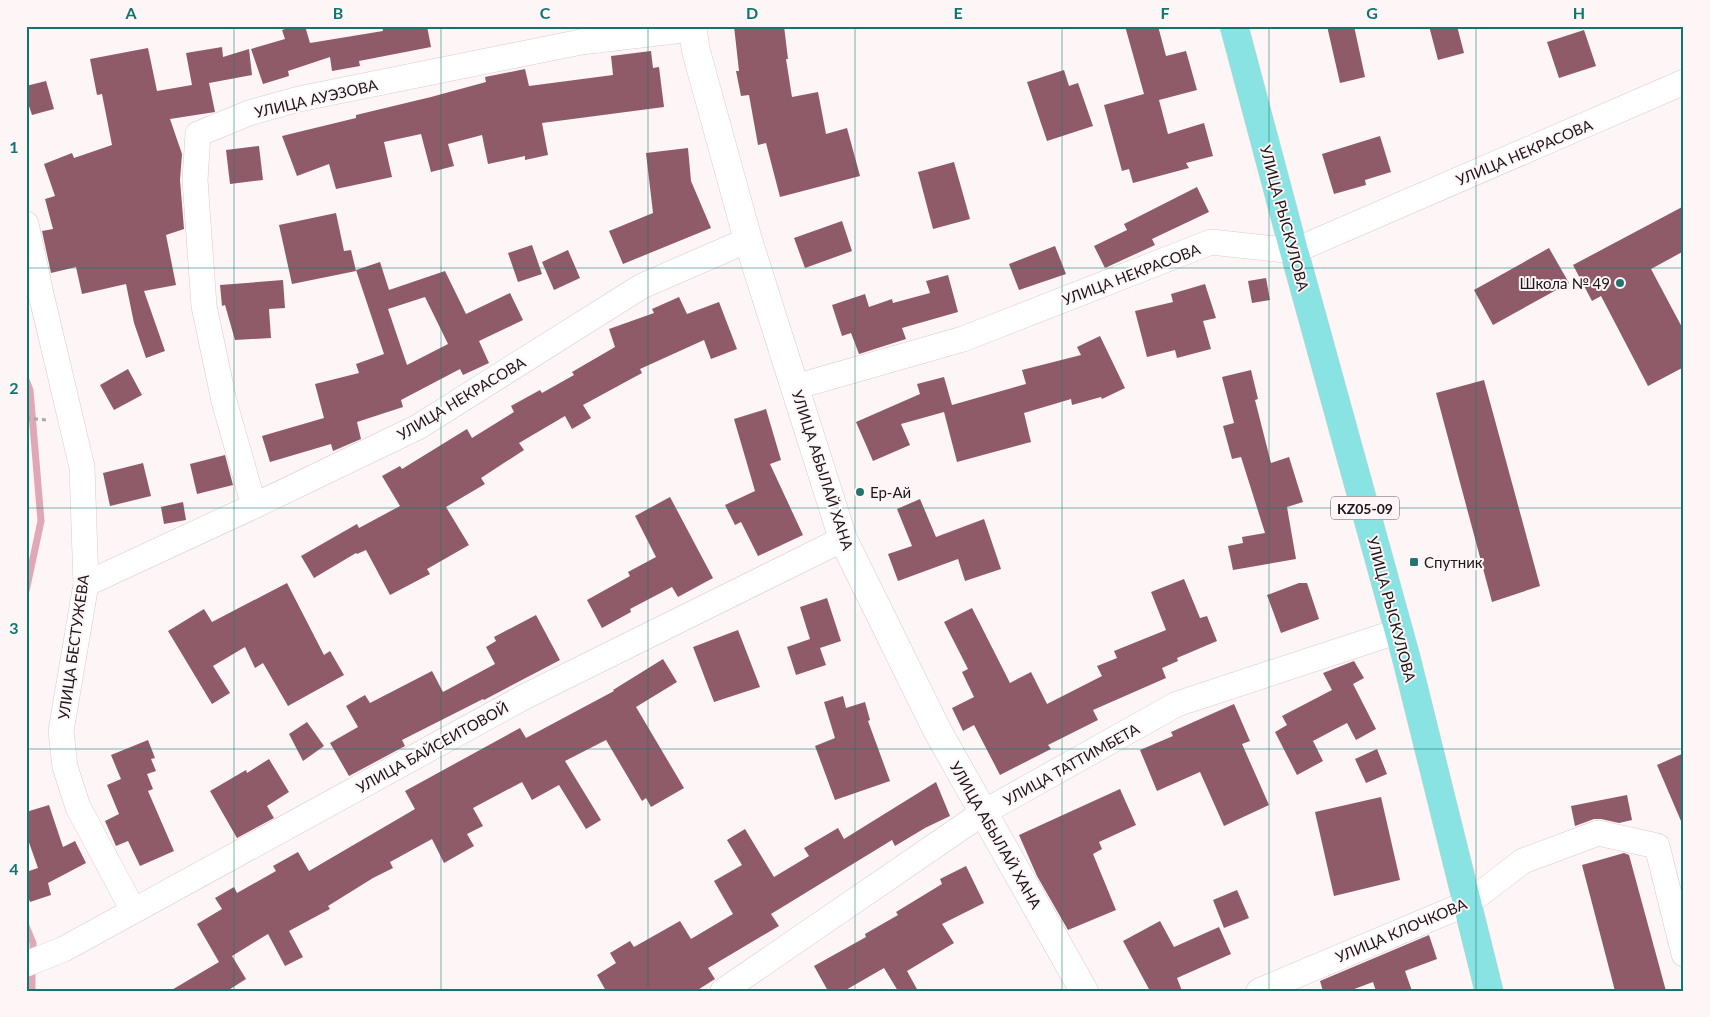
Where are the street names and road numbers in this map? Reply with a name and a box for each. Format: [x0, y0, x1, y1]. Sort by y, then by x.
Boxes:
street label: УЛИЦА АУЭЗОВА [253, 75, 380, 121]
street label: УЛИЦА НЕКРАСОВА [1453, 115, 1596, 189]
street label: УЛИЦА РЫСКУЛОВА [1257, 143, 1313, 294]
street label: УЛИЦА НЕКРАСОВА [1059, 239, 1203, 309]
street label: УЛИЦА НЕКРАСОВА [394, 352, 529, 443]
street label: УЛИЦА АБЫЛАЙ ХАНА [789, 388, 858, 553]
road number: KZ05-09 [1331, 496, 1399, 520]
street label: УЛИЦА РЫСКУЛОВА [1364, 534, 1420, 685]
street label: УЛИЦА БЕСТУЖЕВА [54, 572, 92, 721]
street label: УЛИЦА БАЙСЕИТОВОЙ [353, 698, 511, 796]
street label: УЛИЦА ТАТТИМБЕТА [1000, 719, 1143, 809]
street label: УЛИЦА АБЫЛАЙ ХАНА [946, 758, 1046, 913]
street label: УЛИЦА КЛОЧКОВА [1333, 894, 1470, 966]

